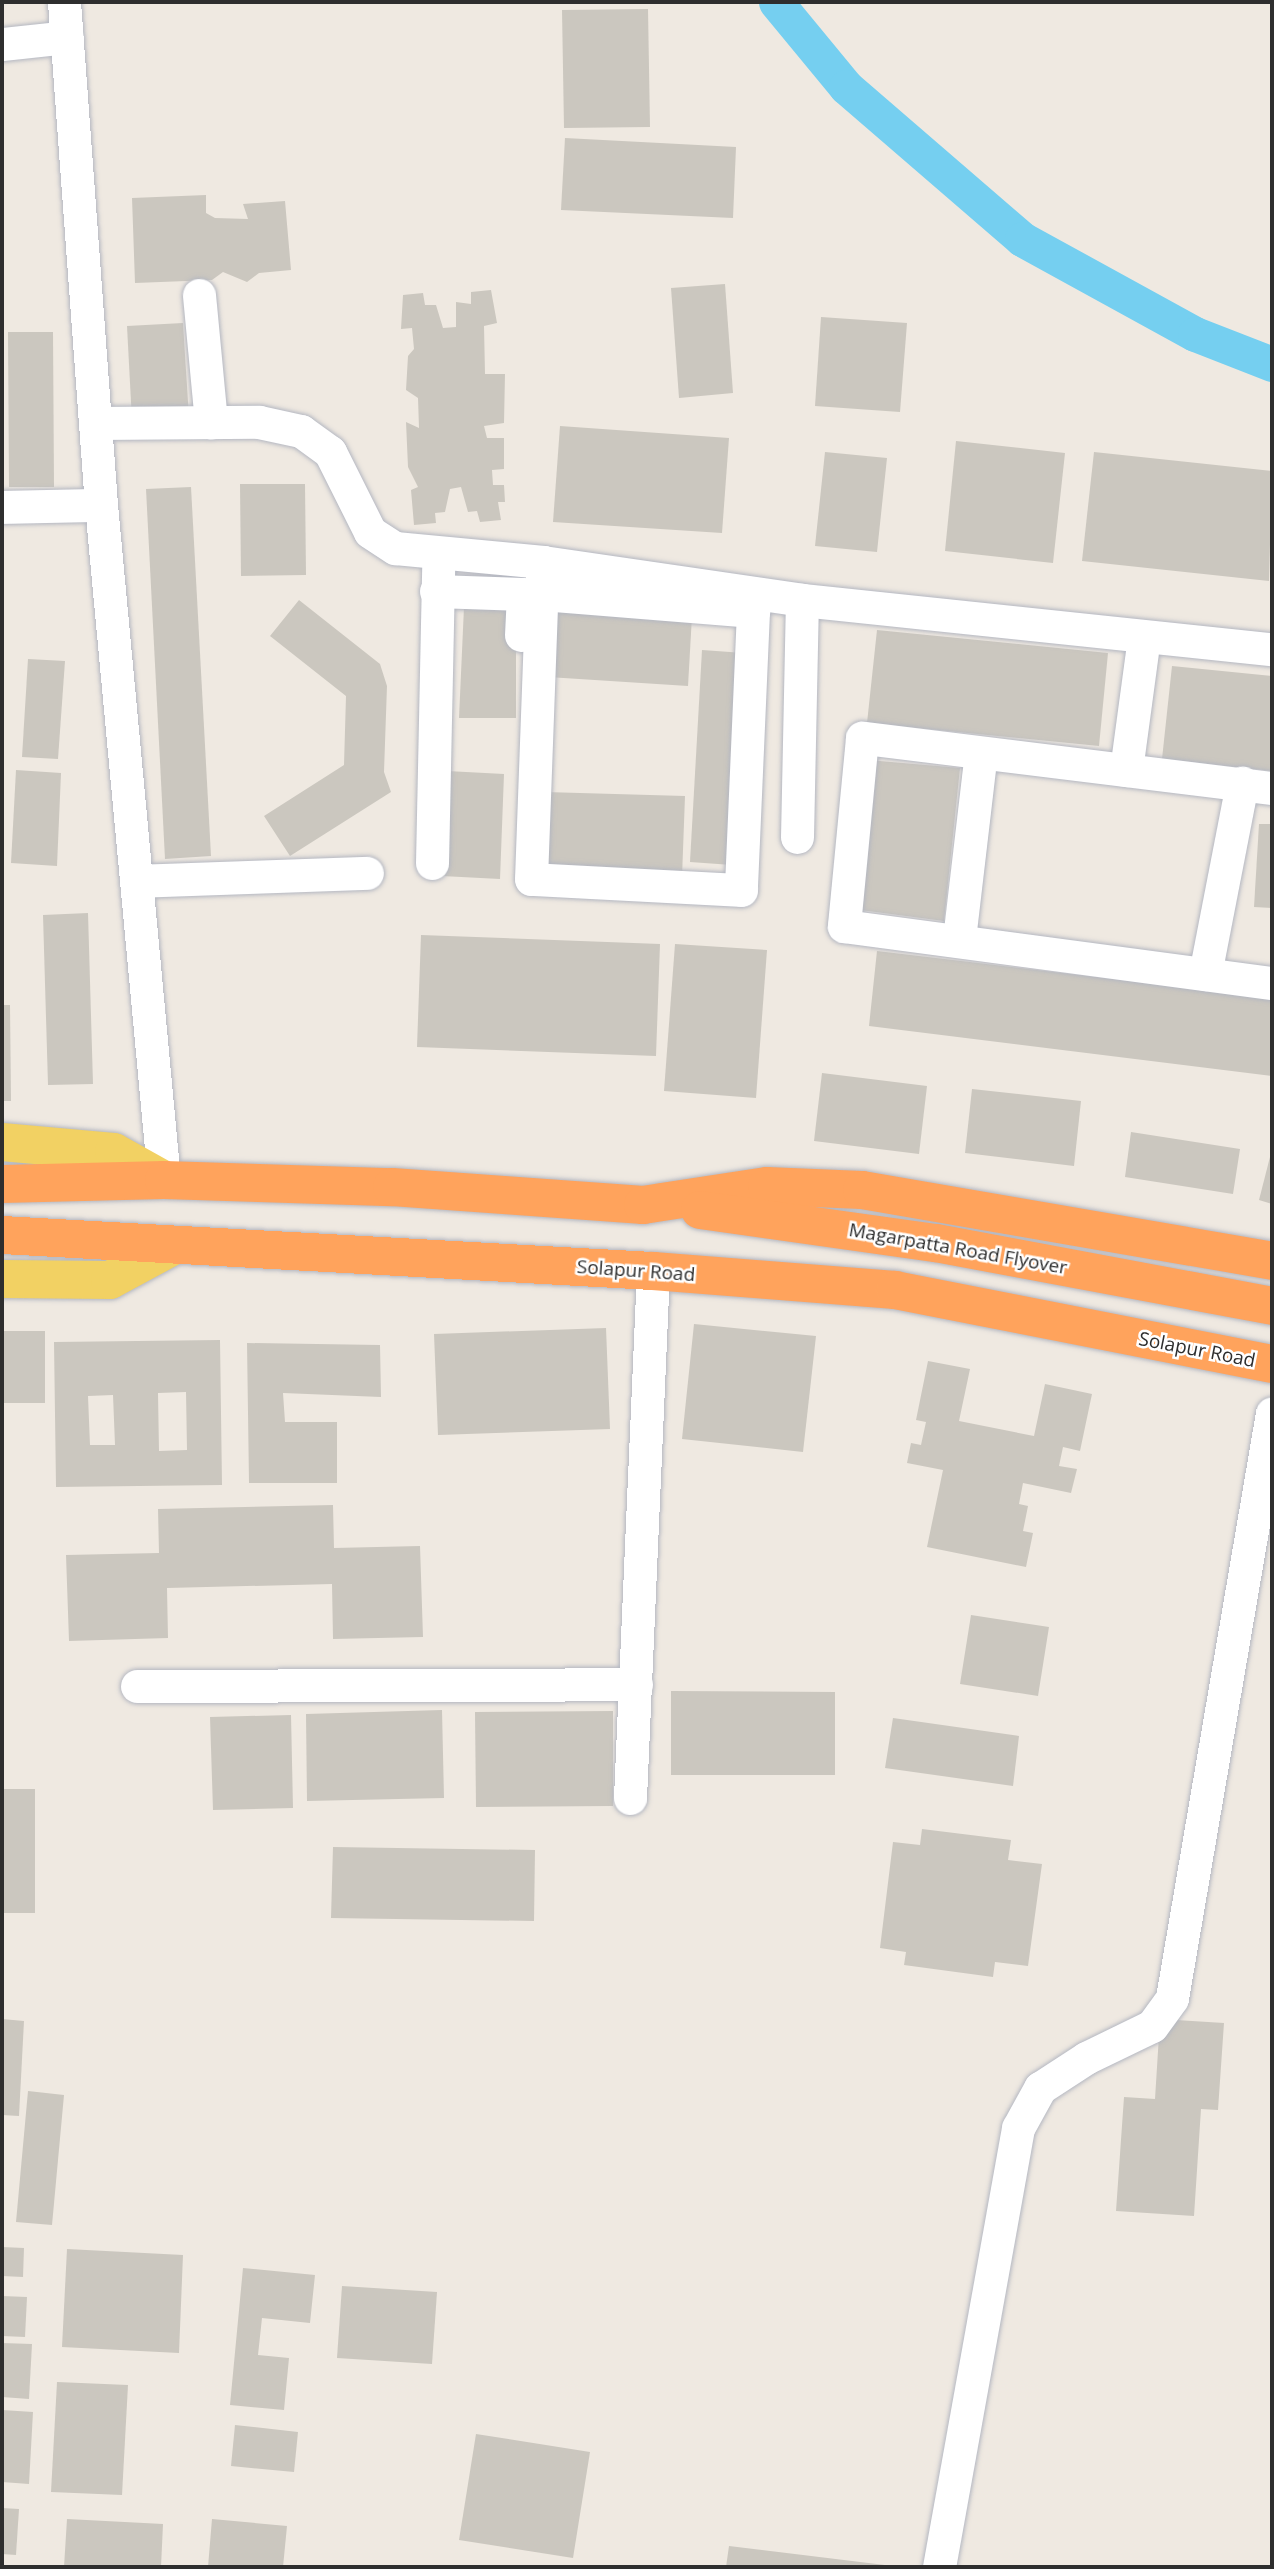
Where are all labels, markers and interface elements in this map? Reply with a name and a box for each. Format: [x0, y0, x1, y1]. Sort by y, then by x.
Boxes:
street label: Magarpatta Road Flyover [847, 1219, 1069, 1279]
street label: Solapur Road [576, 1255, 696, 1287]
street label: Solapur Road [1137, 1328, 1257, 1372]

